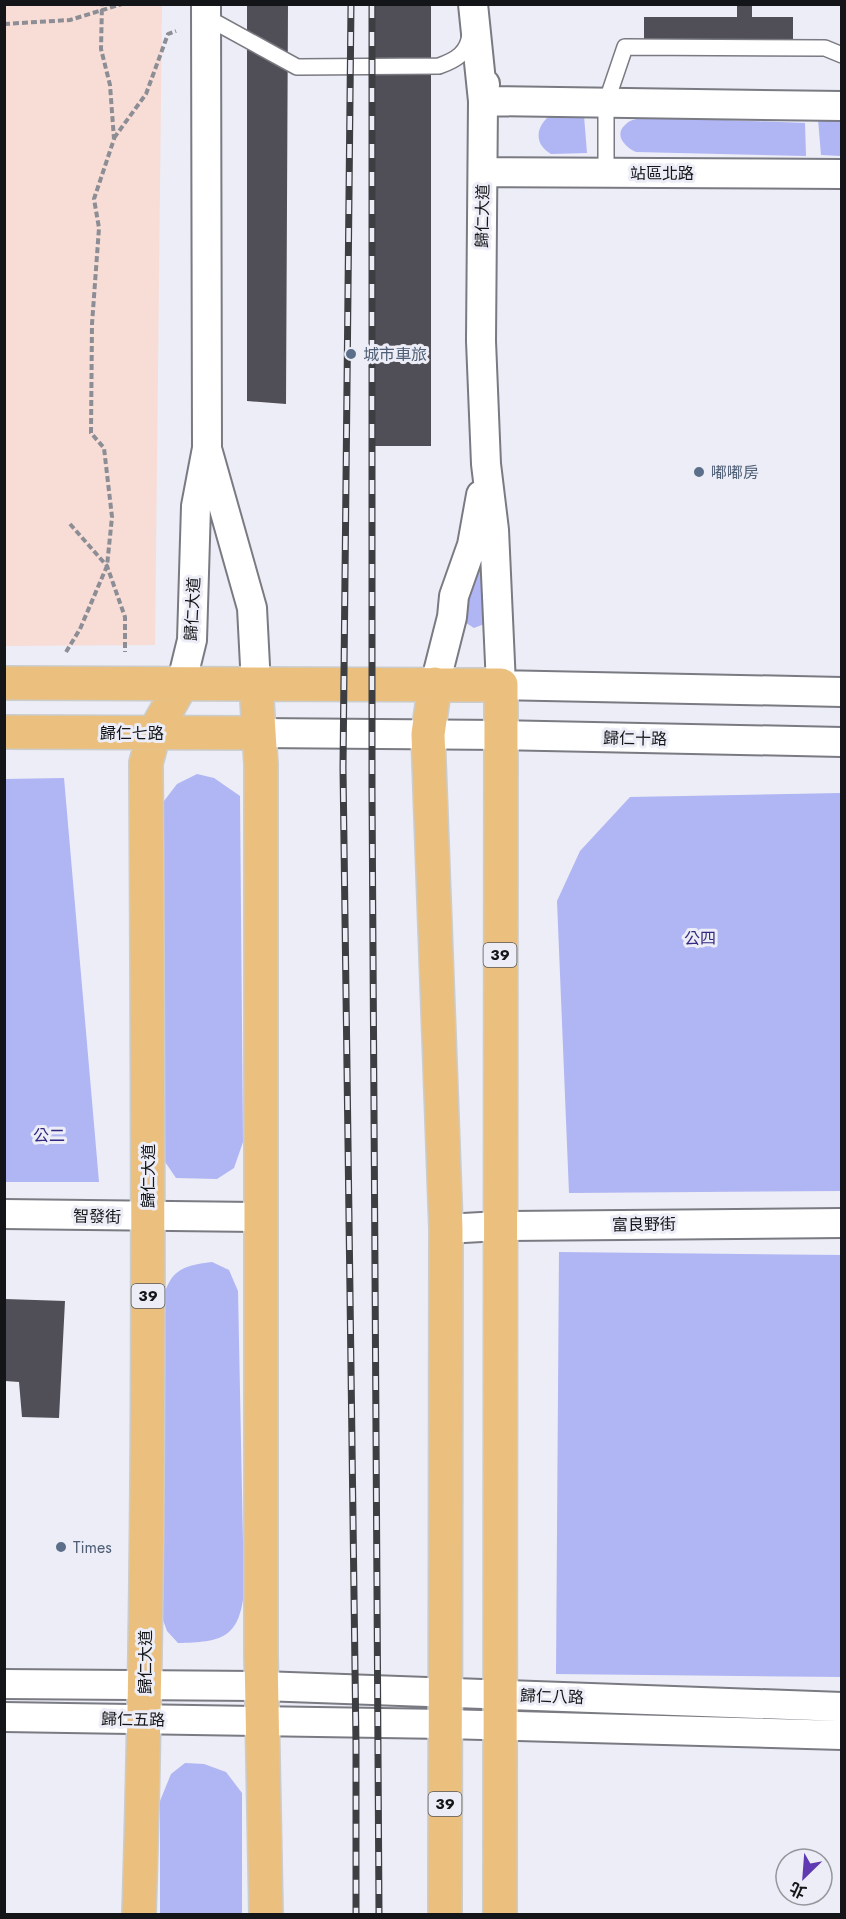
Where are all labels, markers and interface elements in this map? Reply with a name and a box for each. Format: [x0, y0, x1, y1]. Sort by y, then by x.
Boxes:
street label: 站區北路 [630, 162, 694, 185]
street label: 歸仁大道 [470, 184, 495, 248]
place label: 城市車旅 [363, 343, 427, 366]
marker: 城市車旅 [344, 347, 358, 361]
place label: 嘟嘟房 [711, 461, 759, 484]
marker: 嘟嘟房 [692, 465, 706, 479]
street label: 歸仁大道 [179, 576, 206, 642]
street label: 歸仁七路 [100, 722, 164, 745]
street label: 歸仁十路 [603, 726, 667, 751]
park label: 公四 [684, 927, 716, 950]
road number: 39 [484, 943, 516, 967]
park label: 公二 [33, 1124, 65, 1147]
street label: 歸仁大道 [137, 1144, 160, 1208]
street label: 智發街 [73, 1205, 121, 1228]
street label: 富良野街 [612, 1212, 676, 1237]
road number: 39 [132, 1284, 164, 1308]
place label: Times [73, 1536, 112, 1559]
marker: Times [54, 1540, 68, 1554]
street label: 歸仁大道 [134, 1630, 157, 1694]
street label: 歸仁八路 [520, 1684, 584, 1709]
street label: 歸仁五路 [101, 1707, 165, 1732]
road number: 39 [428, 1792, 462, 1816]
north arrow [774, 1847, 834, 1907]
text: 北 [786, 1876, 810, 1904]

